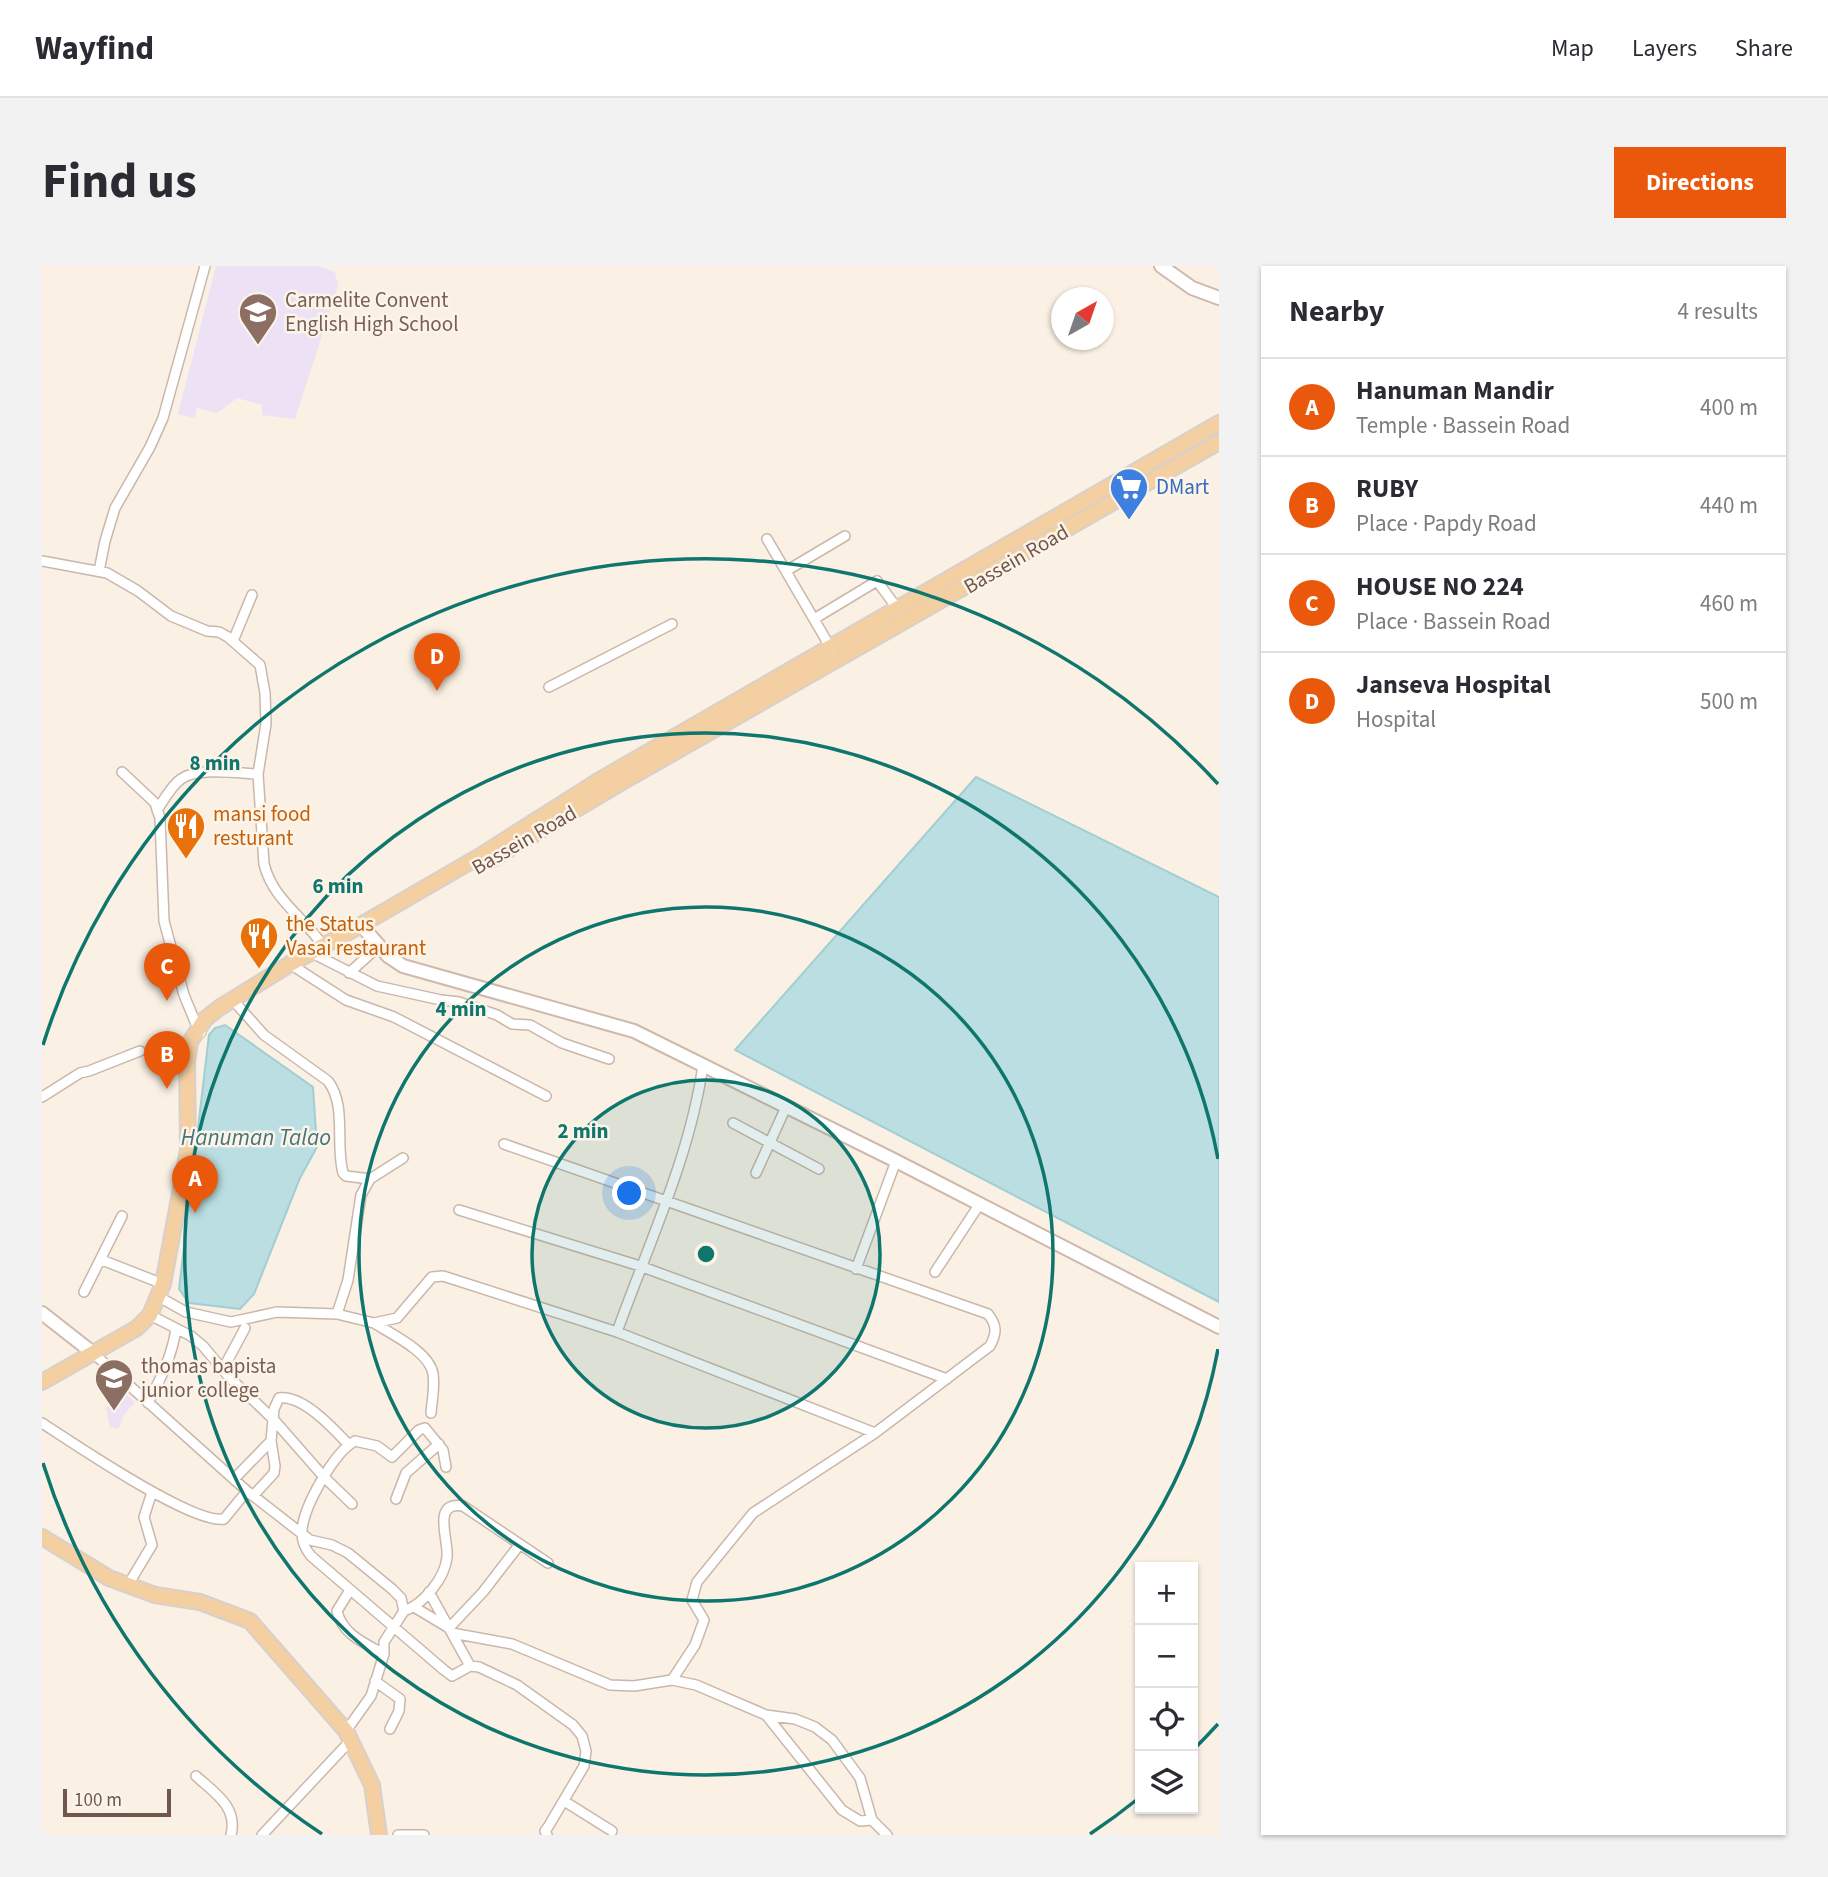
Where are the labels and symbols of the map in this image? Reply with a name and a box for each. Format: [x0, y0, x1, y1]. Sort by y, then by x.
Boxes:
place label: Carmelite Convent English High School [285, 285, 458, 339]
north arrow [1051, 287, 1114, 350]
school or university icon: Carmelite Convent English High School [237, 291, 279, 346]
supermarket icon: DMart [1108, 466, 1150, 521]
place label: DMart [1156, 472, 1209, 502]
street label: Bassein Road [958, 517, 1074, 601]
pin: D [414, 633, 460, 691]
text: 8 min [189, 748, 241, 778]
street label: Bassein Road [466, 798, 582, 882]
place label: mansi food resturant [213, 799, 311, 853]
restaurant icon: mansi food resturant [165, 805, 207, 860]
text: 6 min [312, 871, 364, 901]
place label: the Status Vasai restaurant [286, 909, 426, 963]
restaurant icon: the Status Vasai restaurant [238, 915, 280, 970]
pin: C [144, 943, 190, 1001]
text: 4 min [435, 994, 487, 1024]
pin: B [144, 1031, 190, 1089]
text: 2 min [557, 1116, 609, 1146]
water label: Hanuman Talao [181, 1121, 331, 1154]
pin: A [172, 1155, 218, 1213]
your location [612, 1176, 646, 1210]
centre of rings [694, 1242, 718, 1266]
place label: thomas bapista junior college [140, 1351, 276, 1405]
school or university icon: thomas bapista junior college [93, 1357, 135, 1412]
scale bar [63, 1786, 172, 1818]

